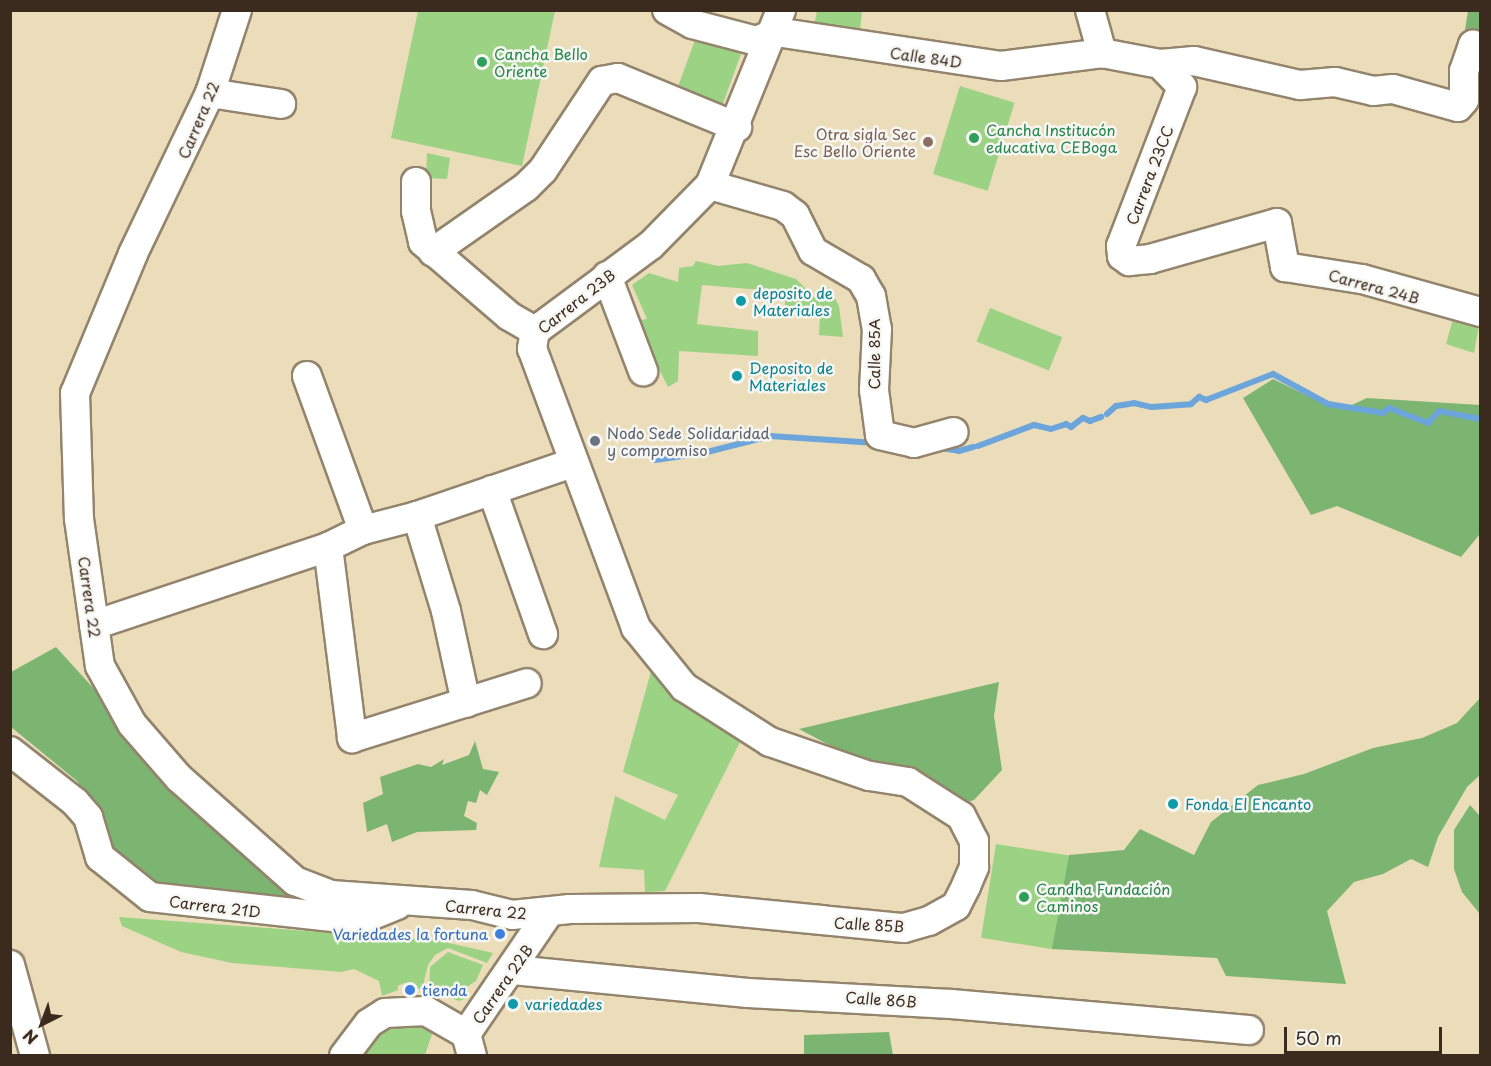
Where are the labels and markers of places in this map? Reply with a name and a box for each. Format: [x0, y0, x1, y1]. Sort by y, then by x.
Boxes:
place label: Cancha Bello Oriente [494, 44, 589, 79]
marker: Cancha Bello Oriente [475, 55, 489, 69]
place label: Cancha Institucón educativa CEBoga [986, 120, 1117, 155]
place label: Otra sigla Sec Esc Bello Oriente [794, 124, 916, 159]
marker: Cancha Institucón educativa CEBoga [967, 131, 981, 145]
marker: Otra sigla Sec Esc Bello Oriente [921, 135, 935, 149]
place label: deposito de Materiales [753, 283, 833, 318]
marker: deposito de Materiales [734, 294, 748, 308]
place label: Deposito de Materiales [749, 358, 834, 393]
marker: Deposito de Materiales [730, 369, 744, 383]
place label: Nodo Sede Solidaridad y compromiso [607, 423, 770, 458]
marker: Nodo Sede Solidaridad y compromiso [588, 434, 602, 448]
place label: Fonda El Encanto [1185, 795, 1311, 813]
marker: Fonda El Encanto [1166, 797, 1180, 811]
place label: Candha Fundación Caminos [1036, 879, 1170, 914]
marker: Candha Fundación Caminos [1017, 890, 1031, 904]
place label: Variedades la fortuna [332, 925, 488, 943]
marker: Variedades la fortuna [493, 927, 507, 941]
place label: tienda [422, 981, 467, 999]
marker: tienda [403, 983, 417, 997]
place label: variedades [525, 995, 602, 1013]
marker: variedades [506, 997, 520, 1011]

